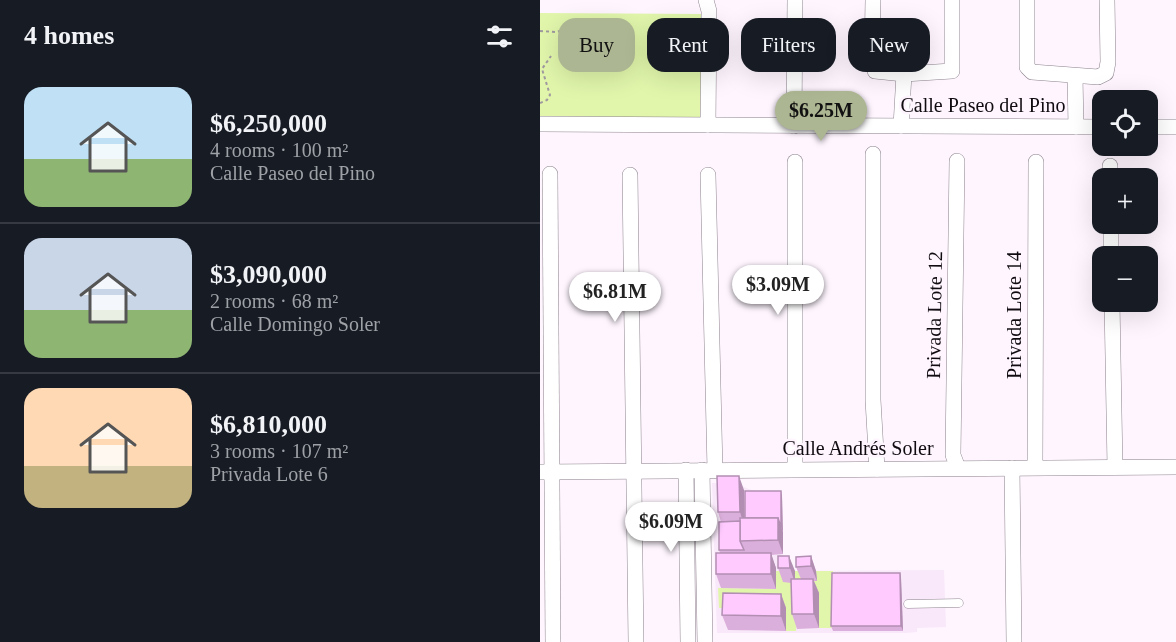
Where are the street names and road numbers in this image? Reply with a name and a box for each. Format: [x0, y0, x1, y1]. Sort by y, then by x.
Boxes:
street label: Calle Paseo del Pino [901, 94, 1065, 116]
street label: Privada Lote 12 [922, 251, 946, 379]
street label: Privada Lote 14 [1003, 251, 1025, 379]
street label: Calle Andrés Soler [782, 437, 934, 459]

